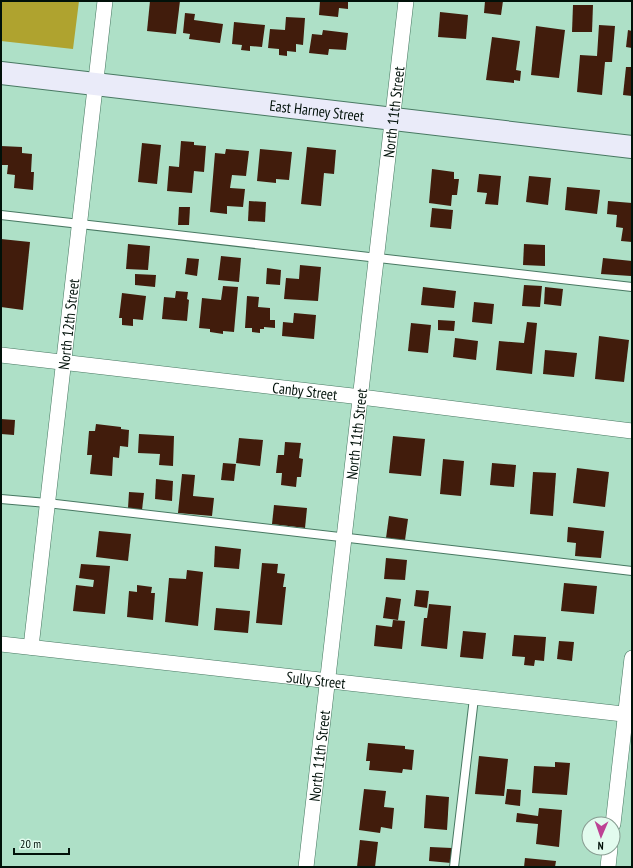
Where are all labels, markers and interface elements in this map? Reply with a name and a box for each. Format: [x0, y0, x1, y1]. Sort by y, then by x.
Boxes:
street label: North 11th Street [378, 65, 408, 159]
street label: East Harney Street [268, 95, 365, 125]
street label: North 12th Street [53, 278, 83, 371]
street label: Canby Street [271, 377, 338, 404]
street label: North 11th Street [341, 387, 371, 480]
street label: Sully Street [285, 667, 347, 692]
street label: North 11th Street [304, 709, 334, 802]
north arrow [581, 816, 621, 856]
scale bar [14, 830, 69, 856]
text: 20 m [20, 836, 41, 851]
text: N [597, 839, 604, 853]

